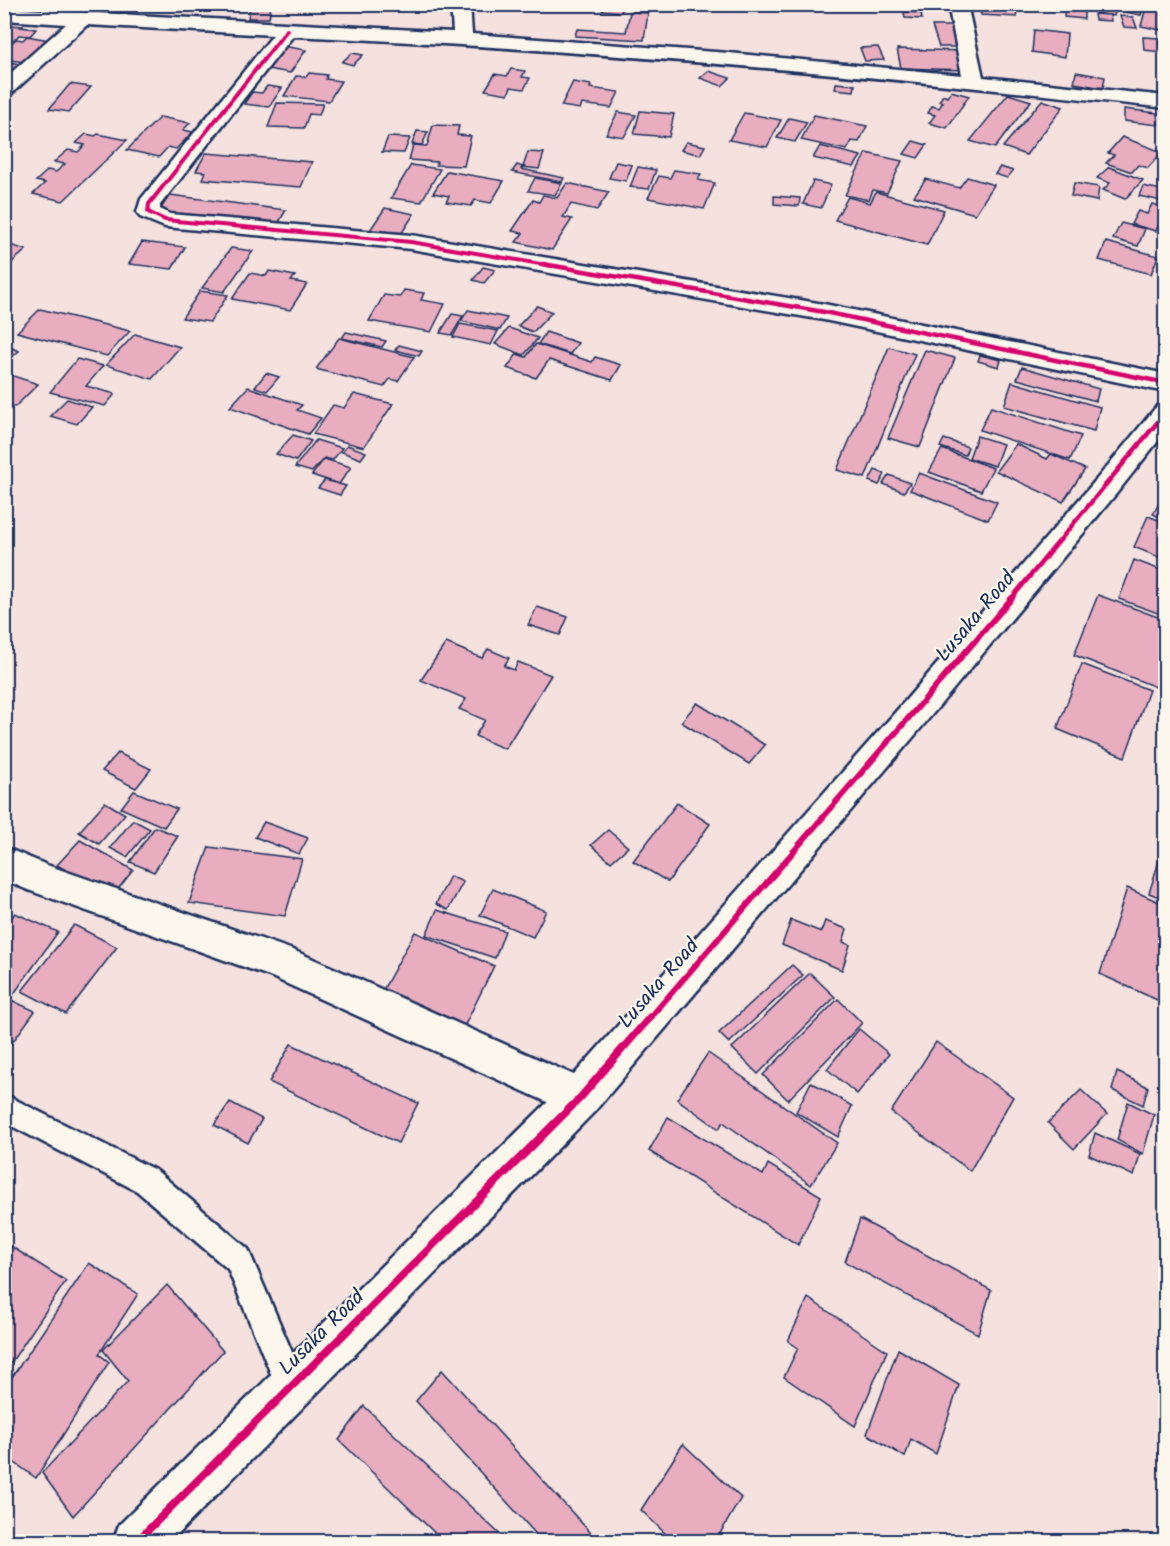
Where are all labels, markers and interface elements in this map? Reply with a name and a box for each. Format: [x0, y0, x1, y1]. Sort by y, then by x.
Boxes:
street label: Lusaka Road [928, 564, 1025, 670]
street label: Lusaka Road [610, 931, 708, 1037]
street label: Lusaka Road [271, 1282, 373, 1384]

